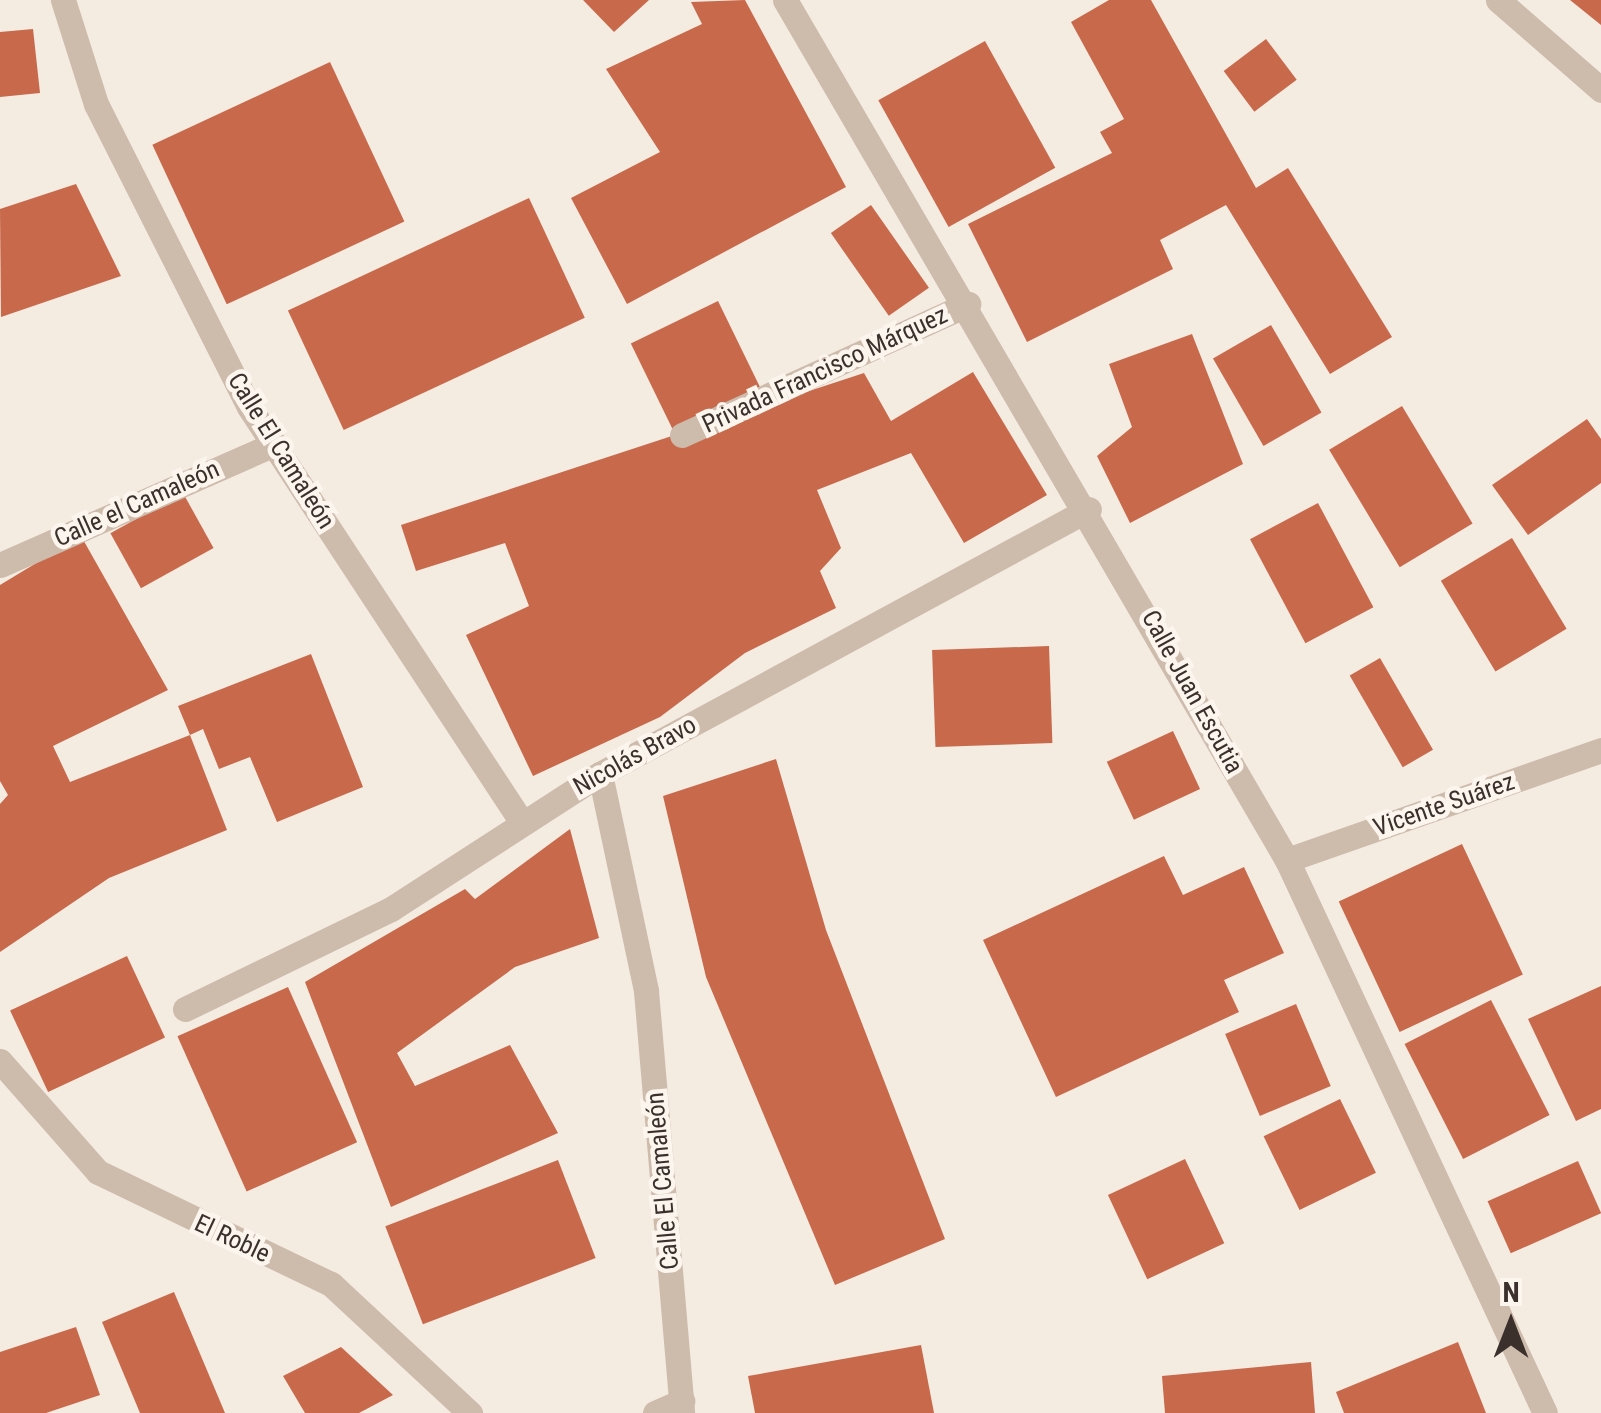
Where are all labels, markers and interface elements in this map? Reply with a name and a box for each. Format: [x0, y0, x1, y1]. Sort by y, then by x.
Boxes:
street label: Privada Francisco Márquez [698, 300, 952, 440]
street label: Calle El Camaleón [221, 368, 341, 534]
street label: Calle el Camaleón [50, 454, 224, 554]
street label: Calle Juan Escutia [1135, 605, 1249, 779]
street label: Nicolás Bravo [568, 710, 702, 802]
street label: Vicente Suárez [1370, 767, 1518, 843]
street label: Calle El Camaleón [640, 1091, 686, 1271]
street label: El Roble [190, 1209, 274, 1269]
north arrow [1461, 1273, 1561, 1373]
text: N [1502, 1276, 1520, 1309]

